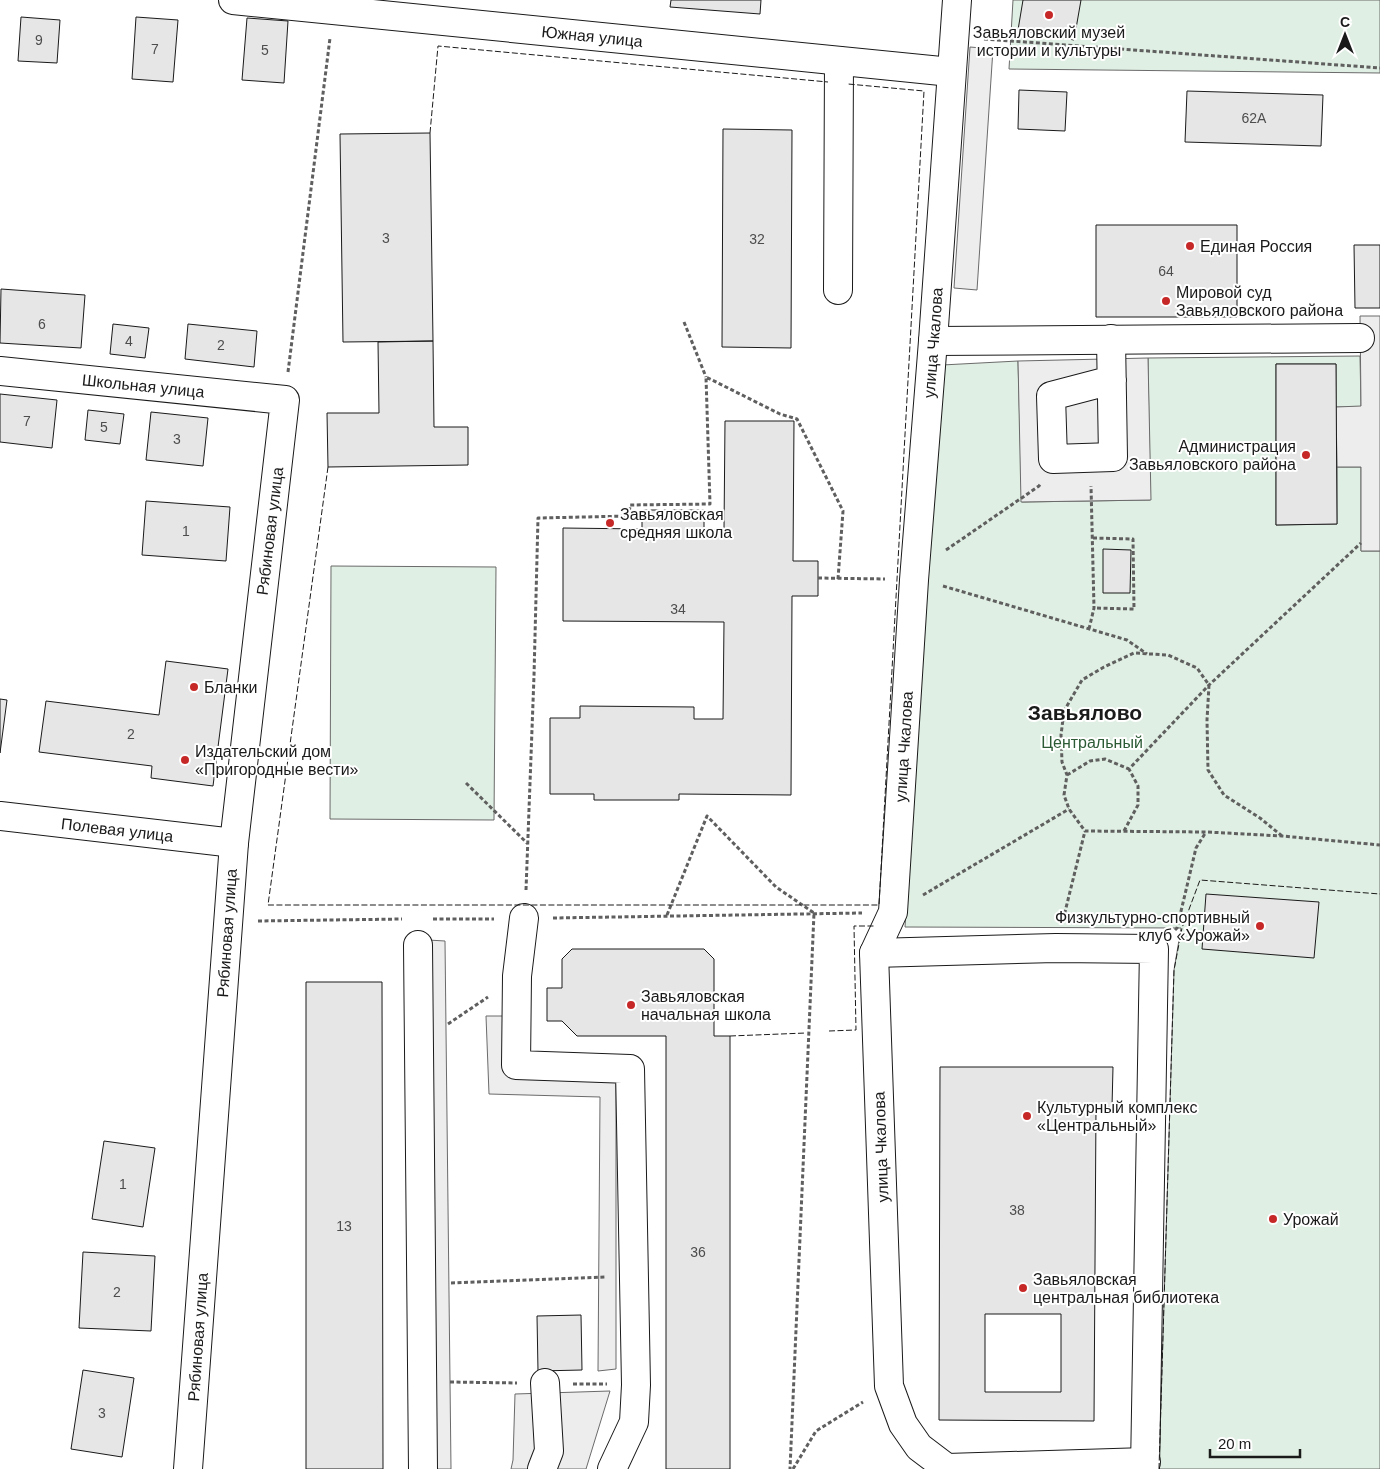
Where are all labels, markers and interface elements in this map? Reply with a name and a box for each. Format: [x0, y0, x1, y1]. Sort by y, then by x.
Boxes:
marker: Завьяловский музей истории и культуры [1043, 9, 1055, 21]
north arrow [1320, 10, 1370, 60]
text: С [1340, 14, 1350, 30]
street label: Южная улица [541, 22, 644, 50]
place label: Завьяловский музей истории и культуры [973, 24, 1125, 59]
house number: 9 [35, 32, 43, 48]
house number: 7 [151, 41, 159, 57]
house number: 5 [261, 42, 269, 58]
house number: 62А [1242, 110, 1267, 126]
house number: 3 [382, 230, 390, 246]
house number: 32 [749, 231, 765, 247]
place label: Единая Россия [1200, 238, 1312, 255]
marker: Единая Россия [1184, 240, 1196, 252]
house number: 64 [1158, 263, 1174, 279]
place label: Мировой суд Завьяловского района [1176, 284, 1343, 319]
street label: улица Чкалова [920, 287, 945, 399]
marker: Мировой суд Завьяловского района [1160, 295, 1172, 307]
house number: 6 [38, 316, 46, 332]
house number: 4 [125, 333, 133, 349]
house number: 2 [217, 337, 225, 353]
street label: Школьная улица [81, 371, 205, 400]
house number: 7 [23, 413, 31, 429]
house number: 5 [100, 419, 108, 435]
house number: 3 [173, 431, 181, 447]
place label: Администрация Завьяловского района [1129, 438, 1296, 473]
marker: Администрация Завьяловского района [1300, 449, 1312, 461]
street label: Рябиновая улица [254, 466, 286, 596]
place label: Завьяловская средняя школа [620, 506, 732, 541]
marker: Завьяловская средняя школа [604, 517, 616, 529]
house number: 1 [182, 523, 190, 539]
house number: 34 [670, 601, 686, 617]
place label: Бланки [204, 679, 257, 696]
marker: Бланки [188, 681, 200, 693]
street label: улица Чкалова [891, 691, 915, 803]
district label: Завьялово [1028, 701, 1142, 724]
house number: 2 [127, 726, 135, 742]
park label: Центральный [1041, 734, 1143, 751]
place label: Издательский дом «Пригородные вести» [195, 743, 359, 778]
marker: Издательский дом «Пригородные вести» [179, 754, 191, 766]
street label: Полевая улица [60, 815, 174, 844]
street label: Рябиновая улица [214, 868, 240, 998]
place label: Физкультурно-спортивный клуб «Урожай» [1055, 909, 1250, 944]
marker: Физкультурно-спортивный клуб «Урожай» [1254, 920, 1266, 932]
place label: Завьяловская начальная школа [641, 988, 771, 1023]
marker: Завьяловская начальная школа [625, 999, 637, 1011]
street label: улица Чкалова [871, 1091, 891, 1203]
place label: Культурный комплекс «Центральный» [1037, 1099, 1198, 1134]
marker: Культурный комплекс «Центральный» [1021, 1110, 1033, 1122]
house number: 1 [119, 1176, 127, 1192]
house number: 38 [1009, 1202, 1025, 1218]
place label: Урожай [1283, 1211, 1339, 1228]
marker: Урожай [1267, 1213, 1279, 1225]
house number: 13 [336, 1218, 352, 1234]
house number: 36 [690, 1244, 706, 1260]
place label: Завьяловская центральная библиотека [1033, 1271, 1219, 1306]
street label: Рябиновая улица [185, 1272, 211, 1402]
marker: Завьяловская центральная библиотека [1017, 1282, 1029, 1294]
house number: 2 [113, 1284, 121, 1300]
house number: 3 [98, 1405, 106, 1421]
scale bar [1210, 1426, 1300, 1458]
text: 20 m [1218, 1435, 1251, 1452]

